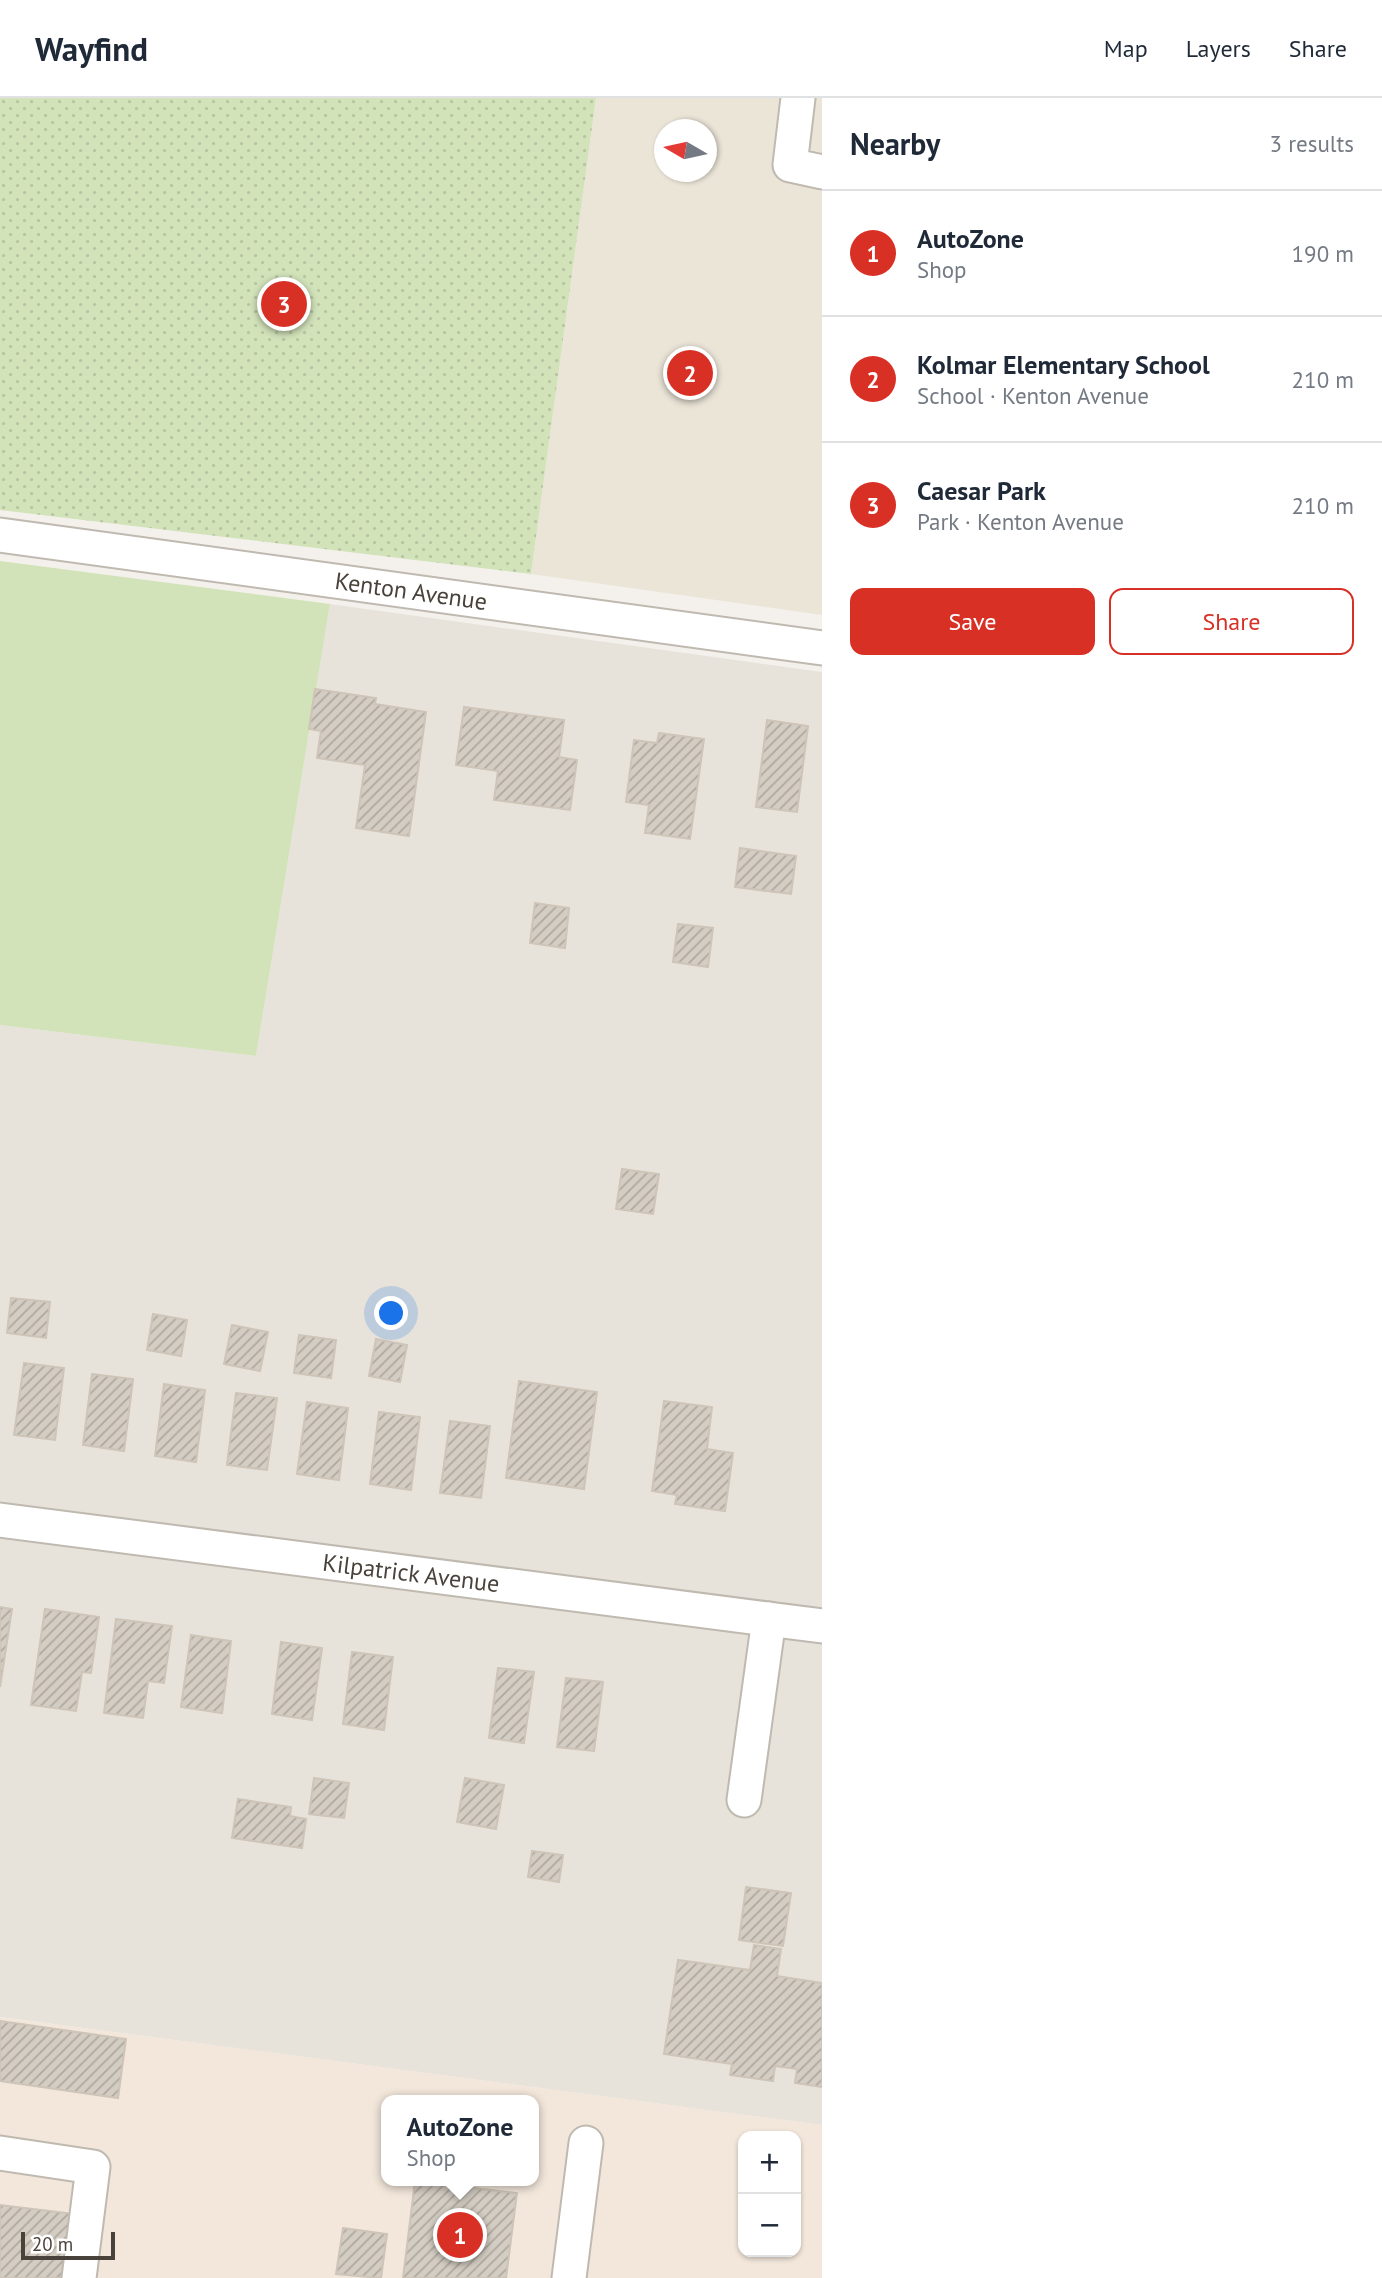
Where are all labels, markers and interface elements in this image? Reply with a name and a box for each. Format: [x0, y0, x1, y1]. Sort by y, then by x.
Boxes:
text: Wayfind [35, 27, 148, 70]
text: Map [1104, 33, 1148, 64]
text: Layers [1186, 33, 1251, 64]
text: Share [1289, 33, 1347, 64]
north arrow [654, 119, 717, 182]
text: Nearby [850, 124, 940, 163]
text: 3 results [1270, 129, 1354, 158]
text: AutoZone [917, 222, 1024, 255]
text: 1 [866, 239, 880, 268]
text: 190 m [1292, 239, 1354, 268]
text: Shop [917, 255, 967, 284]
pin: 3 [261, 278, 307, 330]
pin: 2 [667, 347, 713, 399]
text: Kolmar Elementary School [917, 348, 1210, 381]
text: 2 [866, 365, 880, 394]
text: 210 m [1292, 365, 1354, 394]
text: School · Kenton Avenue [917, 381, 1149, 410]
text: Caesar Park [917, 474, 1046, 507]
text: 3 [866, 491, 880, 520]
text: 210 m [1292, 491, 1354, 520]
text: Park · Kenton Avenue [917, 507, 1124, 536]
street label: Kenton Avenue [333, 565, 489, 617]
button: Save [850, 588, 1095, 655]
button: Share [1109, 588, 1354, 655]
your location [374, 1296, 408, 1330]
street label: Kilpatrick Avenue [321, 1547, 501, 1599]
popup [381, 2095, 539, 2186]
text: AutoZone [407, 2110, 514, 2143]
map controls [738, 2131, 801, 2257]
button: + [738, 2131, 801, 2194]
text: Shop [407, 2143, 456, 2172]
button: − [738, 2194, 801, 2257]
pin: 1 [437, 2209, 483, 2261]
scale bar [21, 2229, 116, 2261]
text: 20 m [32, 2232, 73, 2256]

